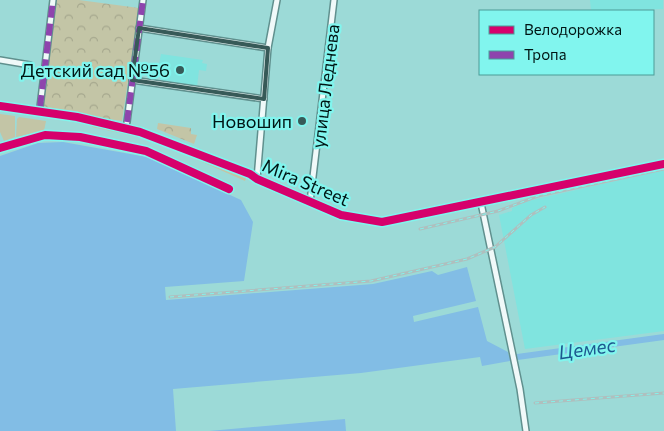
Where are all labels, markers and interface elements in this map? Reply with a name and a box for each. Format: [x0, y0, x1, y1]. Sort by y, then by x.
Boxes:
legend [479, 10, 654, 75]
text: Велодорожка [524, 20, 622, 38]
street label: улица Леднева [306, 23, 344, 149]
text: Тропа [524, 45, 566, 63]
place label: Детский сад №56 [21, 59, 170, 81]
marker: Детский сад №56 [174, 64, 186, 76]
place label: Новошип [212, 110, 292, 132]
marker: Новошип [296, 115, 308, 127]
street label: Mira Street [259, 154, 353, 210]
water label: Цемес [557, 333, 618, 363]

